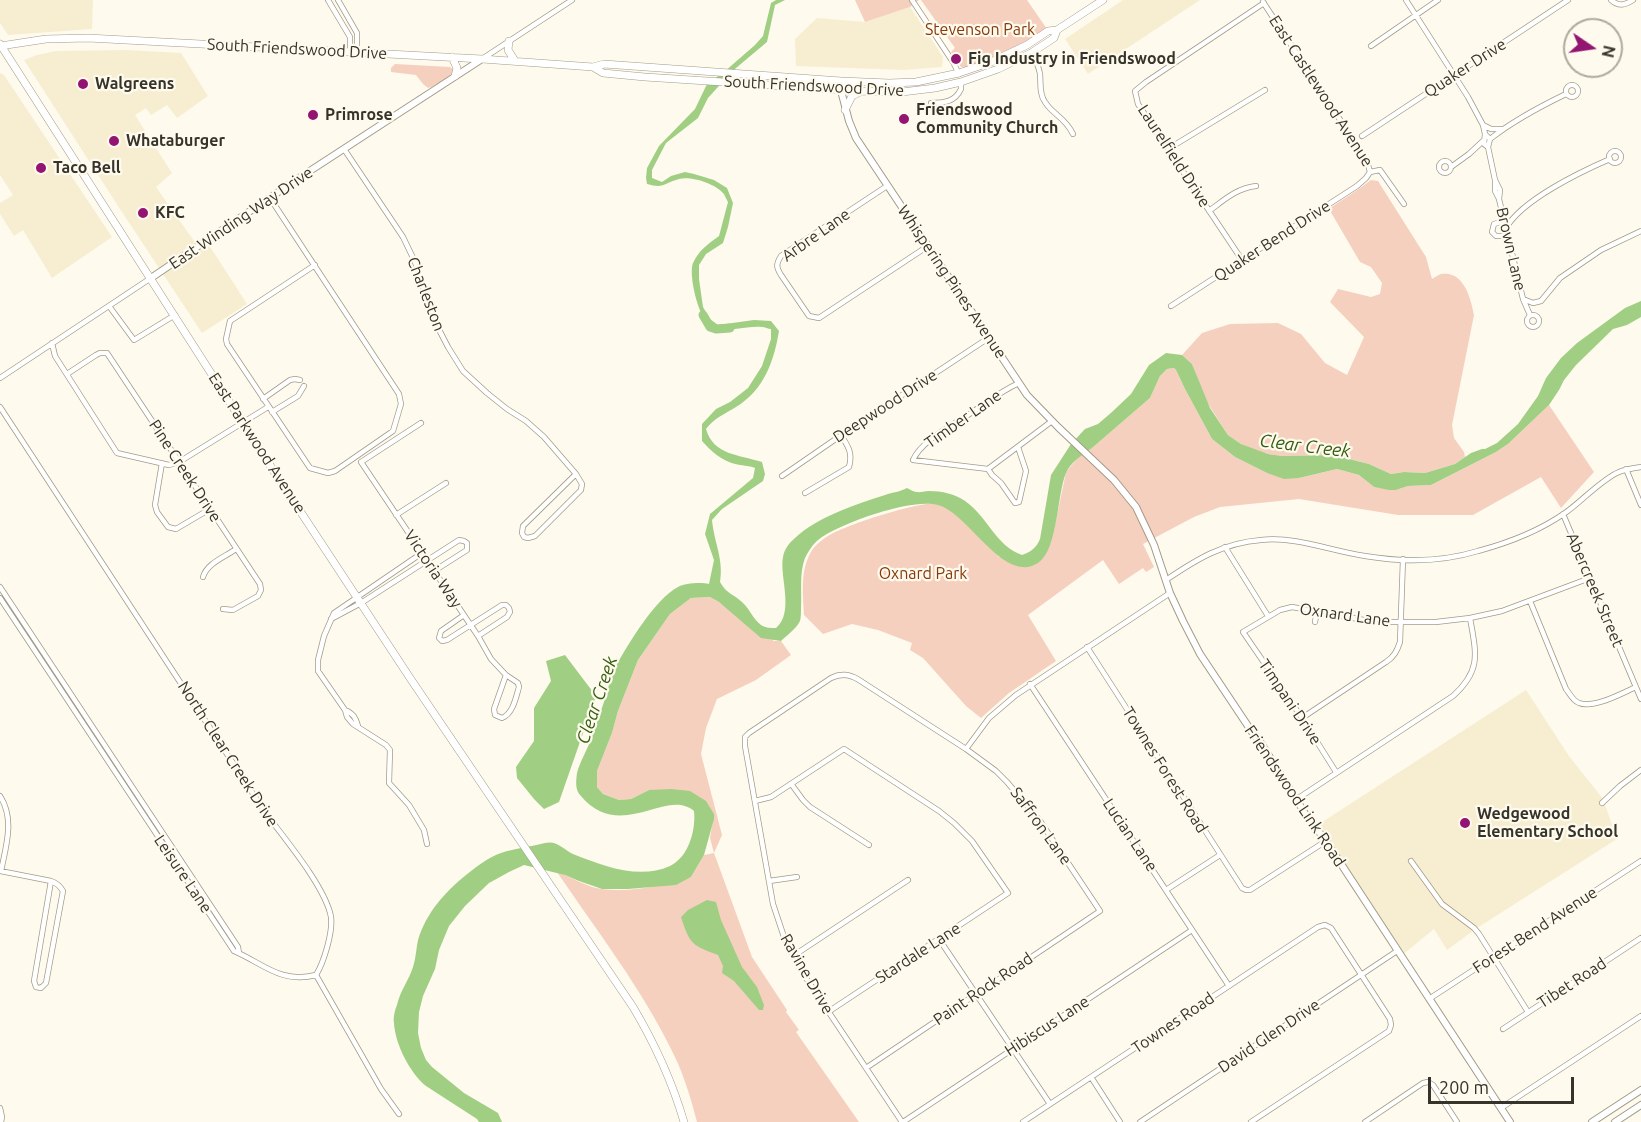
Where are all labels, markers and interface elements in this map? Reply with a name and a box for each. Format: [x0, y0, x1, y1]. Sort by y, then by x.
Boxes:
street label: East Castlewood Avenue [1265, 12, 1377, 170]
north arrow [1563, 18, 1623, 78]
park label: Stevenson Park [925, 20, 1035, 40]
street label: Quaker Drive [1420, 34, 1510, 102]
street label: South Friendswood Drive [206, 35, 388, 63]
text: N [1598, 44, 1619, 59]
place label: Fig Industry in Friendswood [968, 49, 1176, 69]
marker: Fig Industry in Friendswood [949, 52, 963, 66]
street label: South Friendswood Drive [723, 72, 905, 100]
place label: Walgreens [95, 74, 174, 94]
marker: Walgreens [76, 77, 90, 91]
place label: Friendswood Community Church [916, 100, 1058, 138]
street label: Laurelfield Drive [1134, 101, 1214, 211]
place label: Primrose [325, 105, 393, 125]
marker: Primrose [306, 108, 320, 122]
marker: Friendswood Community Church [897, 112, 911, 126]
place label: Whataburger [126, 131, 225, 151]
marker: Whataburger [107, 134, 121, 148]
place label: Taco Bell [53, 158, 121, 178]
marker: Taco Bell [34, 161, 48, 175]
street label: East Winding Way Drive [165, 163, 317, 273]
street label: Quaker Bend Drive [1210, 196, 1334, 286]
street label: Whispering Pines Avenue [893, 202, 1011, 362]
place label: KFC [155, 203, 185, 223]
street label: Arbre Lane [778, 205, 854, 265]
street label: Brown Lane [1492, 205, 1530, 293]
marker: KFC [136, 206, 150, 220]
street label: Charleston [403, 254, 449, 334]
street label: Deepwood Drive [829, 365, 941, 447]
street label: East Parkwood Avenue [204, 369, 310, 517]
street label: Timber Lane [921, 386, 1005, 452]
street label: Pine Creek Drive [145, 416, 225, 526]
water label: Clear Creek [1258, 430, 1352, 462]
street label: Victoria Way [400, 526, 466, 612]
street label: Abercreek Street [1562, 530, 1628, 650]
park label: Oxnard Park [879, 564, 967, 584]
street label: Oxnard Lane [1298, 599, 1392, 631]
water label: Clear Creek [572, 653, 622, 747]
street label: Timpani Drive [1254, 656, 1326, 748]
street label: North Clear Creek Drive [174, 678, 282, 830]
street label: Townes Forest Road [1118, 703, 1212, 837]
street label: Friendswood Link Road [1241, 722, 1349, 870]
street label: Saffron Lane [1006, 783, 1076, 869]
street label: Lucian Lane [1099, 795, 1161, 875]
place label: Wedgewood Elementary School [1477, 804, 1618, 842]
marker: Wedgewood Elementary School [1458, 816, 1472, 830]
street label: Leisure Lane [150, 831, 216, 917]
street label: Forest Bend Avenue [1469, 883, 1601, 977]
street label: Stardale Lane [872, 918, 964, 988]
street label: Ravine Drive [776, 931, 838, 1017]
street label: Paint Rock Road [930, 949, 1036, 1029]
street label: Tibet Road [1534, 954, 1610, 1012]
street label: Townes Road [1128, 988, 1218, 1058]
street label: Hibiscus Lane [1001, 992, 1093, 1060]
street label: David Glen Drive [1215, 995, 1323, 1077]
scale bar [1431, 1065, 1576, 1103]
text: 200 m [1439, 1077, 1489, 1097]

